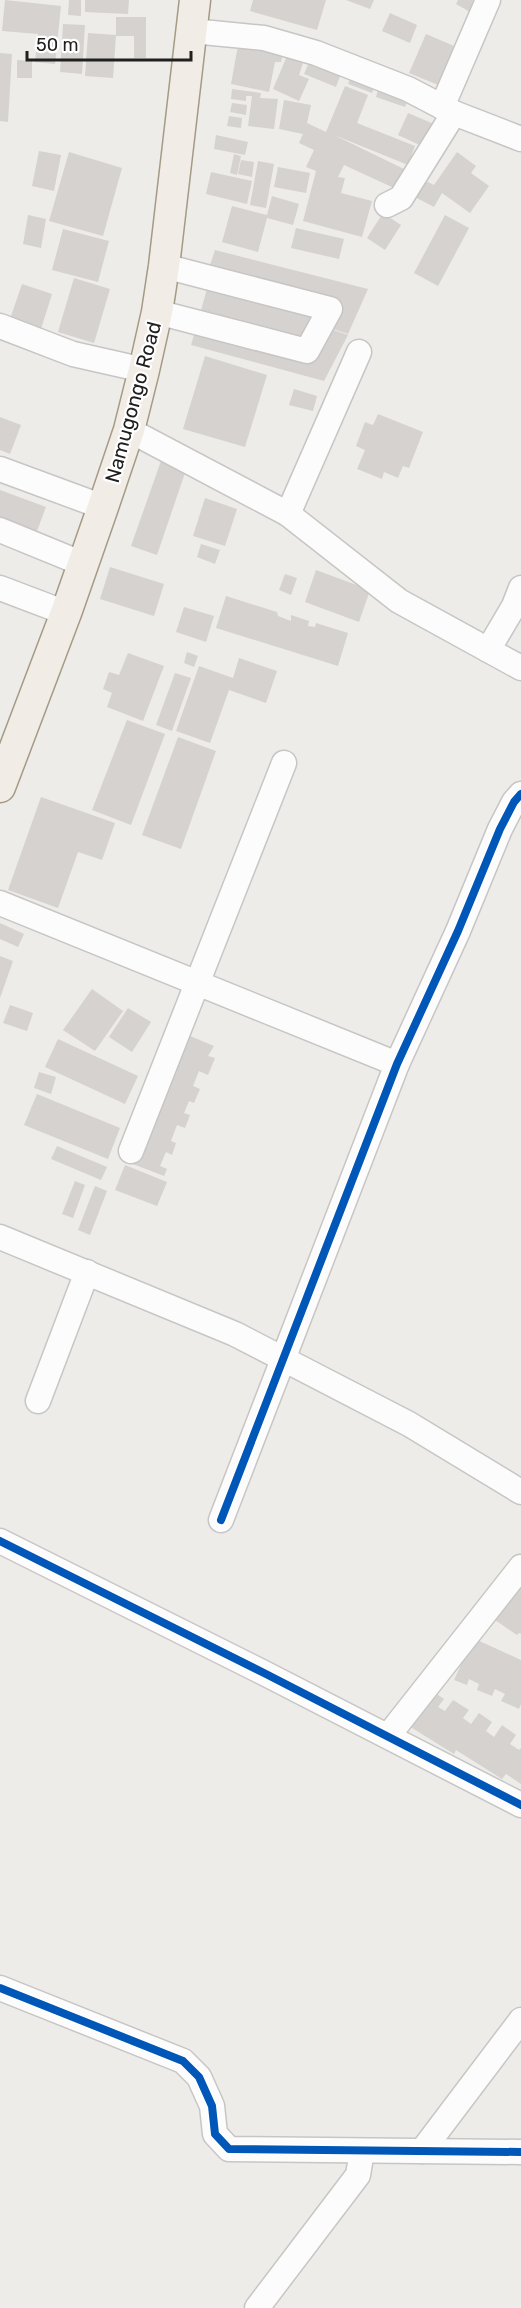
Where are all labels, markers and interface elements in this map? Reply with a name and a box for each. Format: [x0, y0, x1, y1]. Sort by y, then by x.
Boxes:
scale bar [27, 24, 190, 62]
text: 50 m [36, 34, 79, 56]
street label: Namugongo Road [100, 319, 166, 485]

